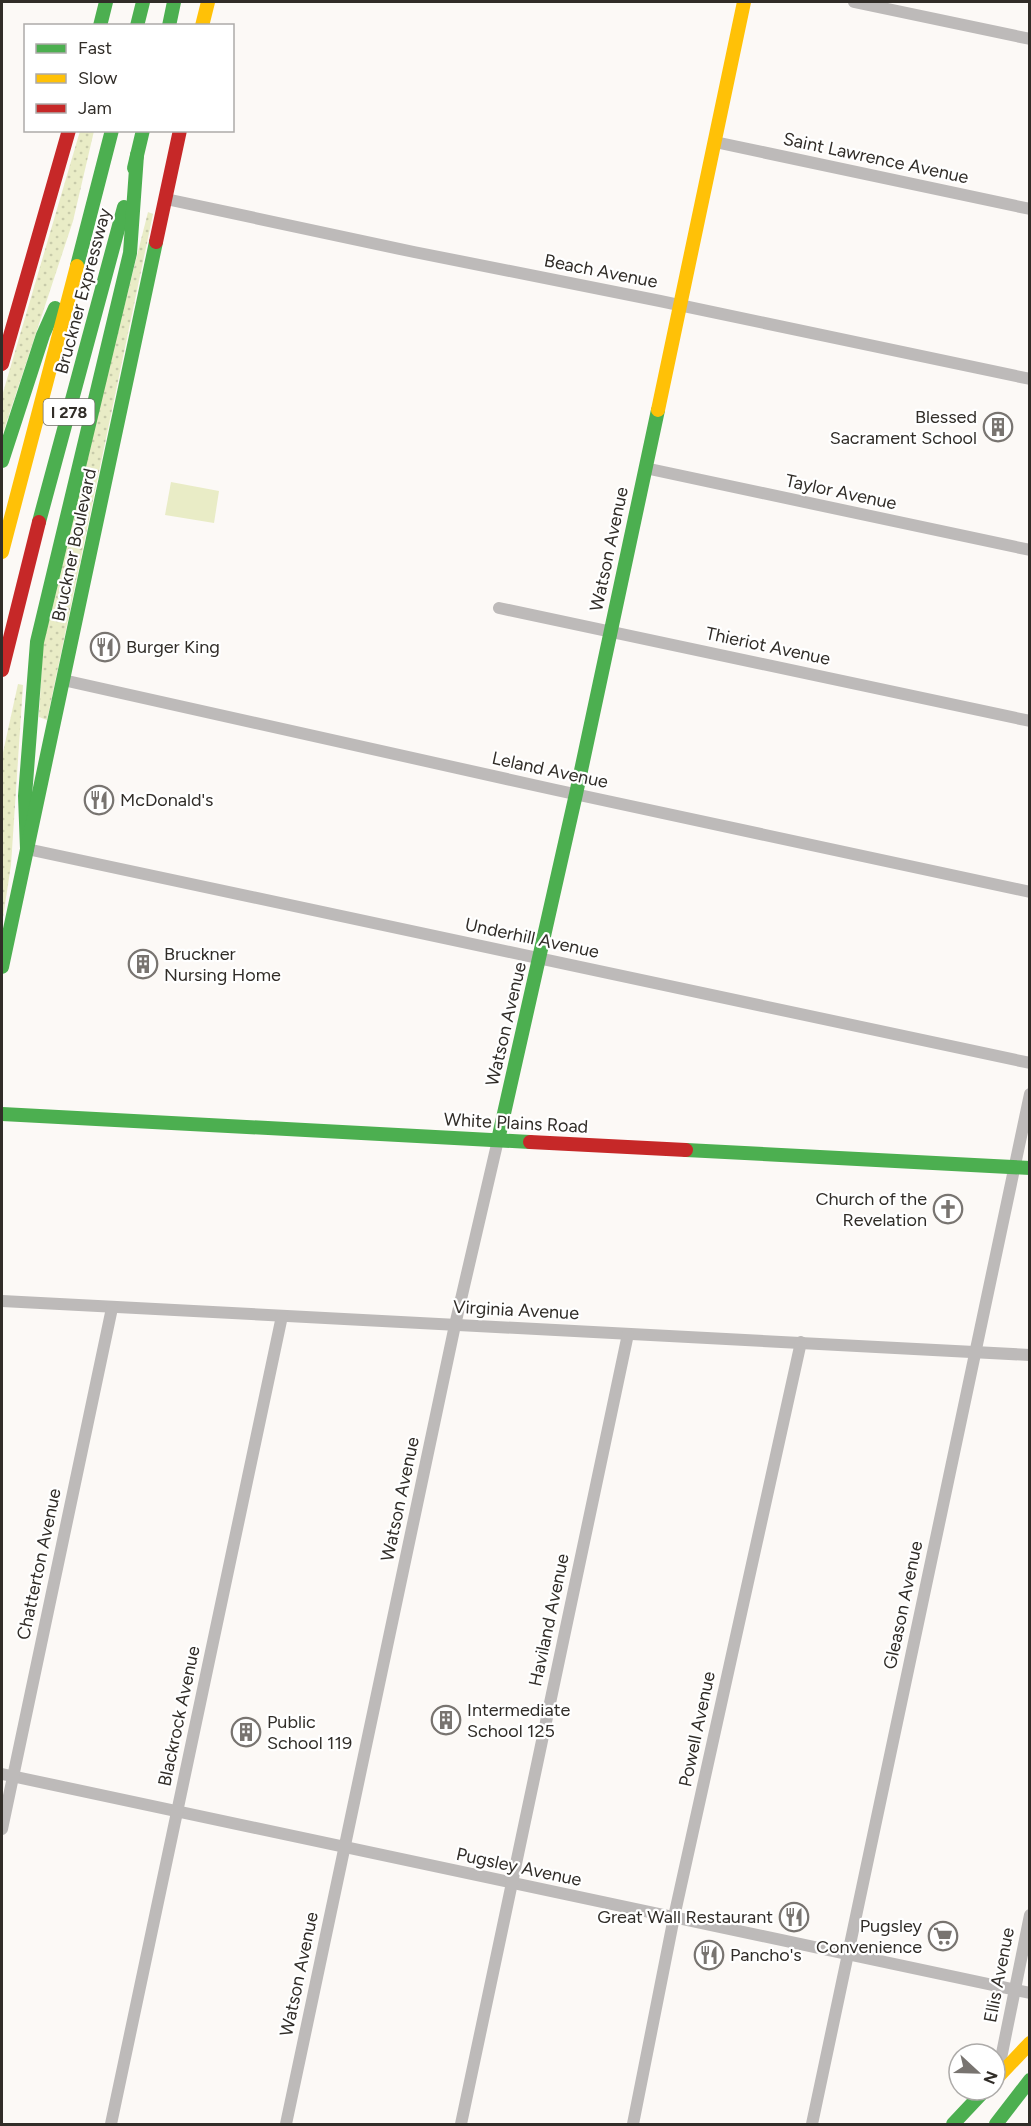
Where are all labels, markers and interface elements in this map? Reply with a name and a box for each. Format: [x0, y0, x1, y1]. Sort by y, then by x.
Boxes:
legend [24, 24, 234, 132]
text: Fast [78, 37, 112, 59]
text: Slow [78, 67, 117, 89]
text: Jam [78, 97, 112, 119]
street label: Saint Lawrence Avenue [781, 128, 971, 188]
street label: Bruckner Expressway [50, 205, 116, 376]
street label: Beach Avenue [542, 249, 660, 293]
road number: I 278 [44, 399, 94, 425]
place label: Blessed Sacrament School [830, 406, 977, 449]
building icon: Blessed Sacrament School [982, 411, 1014, 443]
street label: Bruckner Boulevard [47, 466, 101, 624]
street label: Taylor Avenue [783, 469, 899, 515]
street label: Watson Avenue [585, 485, 633, 613]
street label: Thieriot Avenue [704, 622, 832, 670]
restaurant icon: Burger King [89, 631, 121, 663]
place label: Burger King [126, 636, 220, 658]
street label: Leland Avenue [490, 747, 610, 793]
restaurant icon: McDonald's [83, 784, 115, 816]
place label: McDonald's [120, 789, 214, 811]
street label: Underhill Avenue [463, 913, 601, 963]
place label: Bruckner Nursing Home [164, 943, 281, 986]
building icon: Bruckner Nursing Home [127, 948, 159, 980]
street label: Watson Avenue [481, 960, 531, 1088]
street label: White Plains Road [443, 1108, 589, 1138]
place label: Church of the Revelation [815, 1188, 927, 1231]
church icon: Church of the Revelation [932, 1193, 964, 1225]
street label: Virginia Avenue [452, 1296, 580, 1324]
street label: Watson Avenue [376, 1435, 424, 1563]
street label: Chatterton Avenue [12, 1486, 66, 1642]
street label: Gleason Avenue [879, 1539, 927, 1671]
street label: Haviland Avenue [524, 1551, 574, 1688]
street label: Blackrock Avenue [153, 1644, 205, 1788]
street label: Powell Avenue [674, 1669, 720, 1789]
place label: Intermediate School 125 [467, 1699, 570, 1742]
building icon: Intermediate School 125 [430, 1704, 462, 1736]
place label: Public School 119 [267, 1711, 352, 1754]
building icon: Public School 119 [230, 1716, 262, 1748]
street label: Pugsley Avenue [454, 1843, 584, 1891]
restaurant icon: Great Wall Restaurant [778, 1901, 810, 1933]
place label: Great Wall Restaurant [597, 1906, 773, 1928]
street label: Watson Avenue [275, 1910, 323, 2038]
place label: Pugsley Convenience [816, 1915, 923, 1958]
supermarket icon: Pugsley Convenience [927, 1920, 959, 1952]
street label: Ellis Avenue [979, 1925, 1019, 2024]
restaurant icon: Pancho's [693, 1939, 725, 1971]
place label: Pancho's [730, 1944, 802, 1966]
north arrow [947, 2042, 1007, 2102]
text: N [979, 2068, 1002, 2087]

